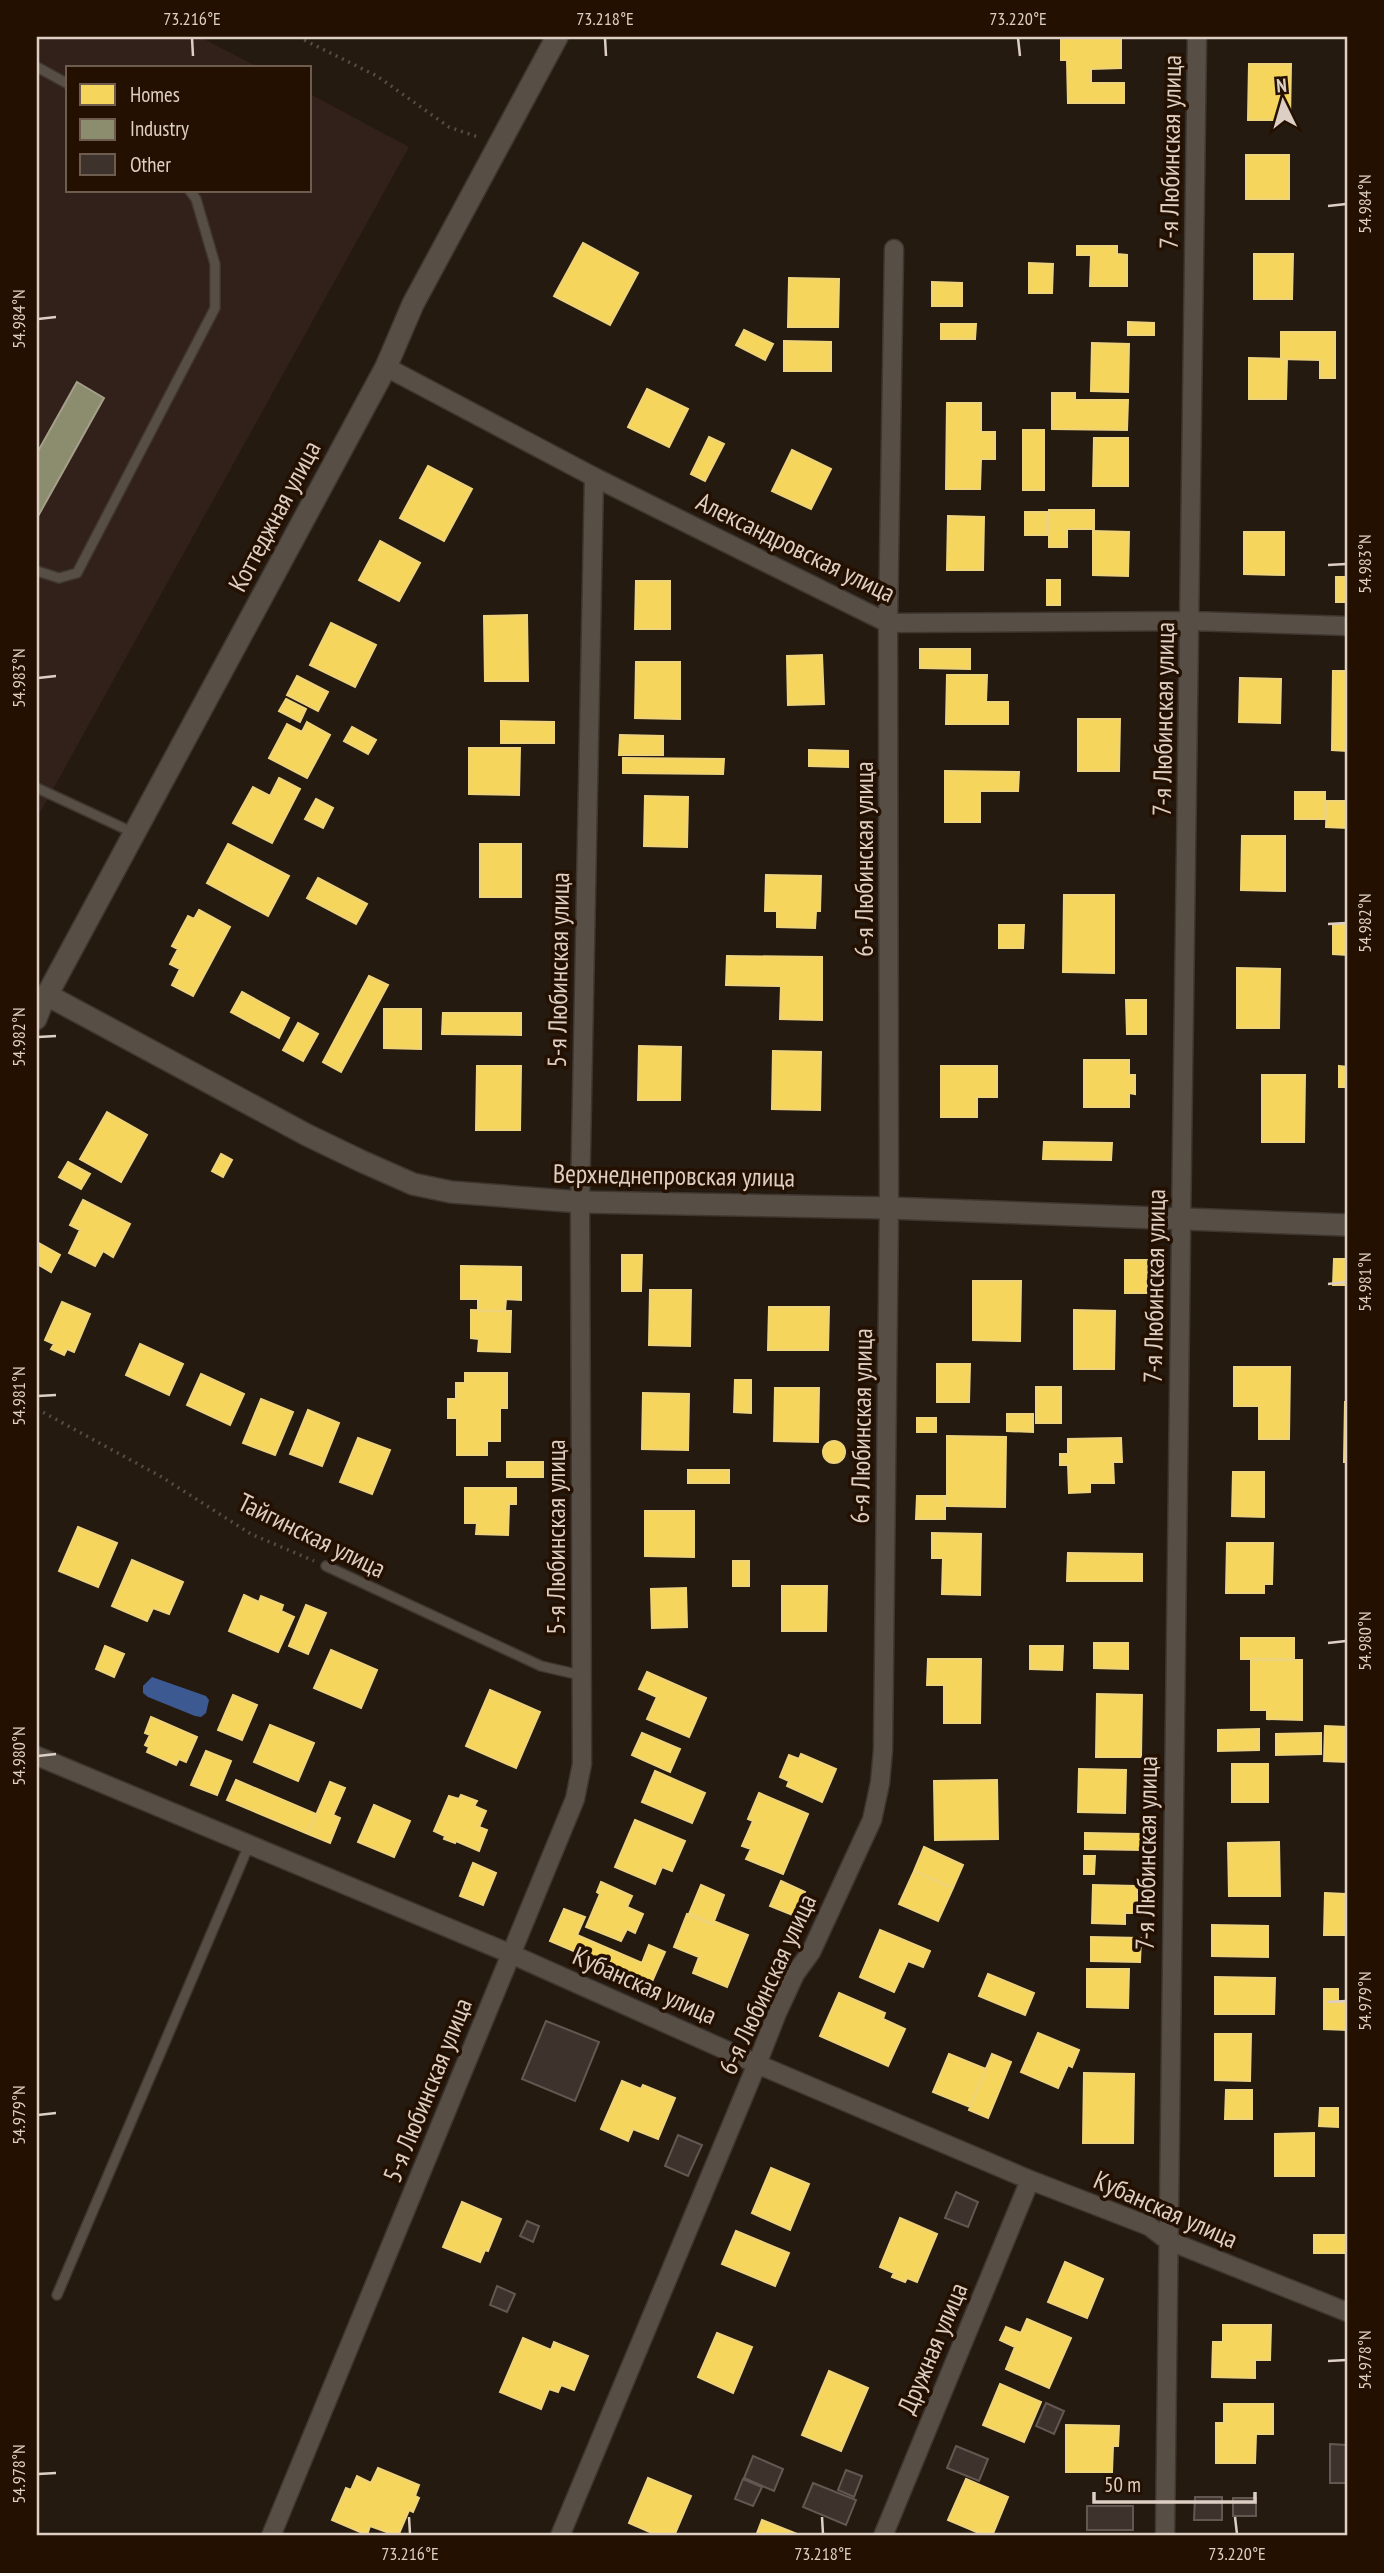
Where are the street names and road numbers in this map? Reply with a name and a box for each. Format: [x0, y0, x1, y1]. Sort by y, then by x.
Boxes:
street label: 7-я Любинская улица [1152, 55, 1188, 249]
street label: Коттеджная улица [220, 435, 328, 597]
street label: Александровская улица [691, 485, 901, 609]
street label: 7-я Любинская улица [1145, 622, 1181, 816]
street label: 6-я Любинская улица [847, 761, 880, 957]
street label: 5-я Любинская улица [540, 872, 576, 1068]
street label: Верхнеднепровская улица [553, 1156, 795, 1194]
street label: 7-я Любинская улица [1136, 1189, 1172, 1383]
street label: 6-я Любинская улица [843, 1328, 879, 1524]
street label: 5-я Любинская улица [539, 1439, 572, 1635]
street label: Тайгинская улица [233, 1485, 391, 1585]
street label: 7-я Любинская улица [1128, 1756, 1164, 1950]
street label: 6-я Любинская улица [711, 1888, 823, 2080]
street label: Кубанская улица [568, 1939, 722, 2031]
street label: 5-я Любинская улица [375, 1993, 479, 2187]
street label: Кубанская улица [1089, 2163, 1243, 2255]
street label: Дружная улица [890, 2277, 974, 2419]

